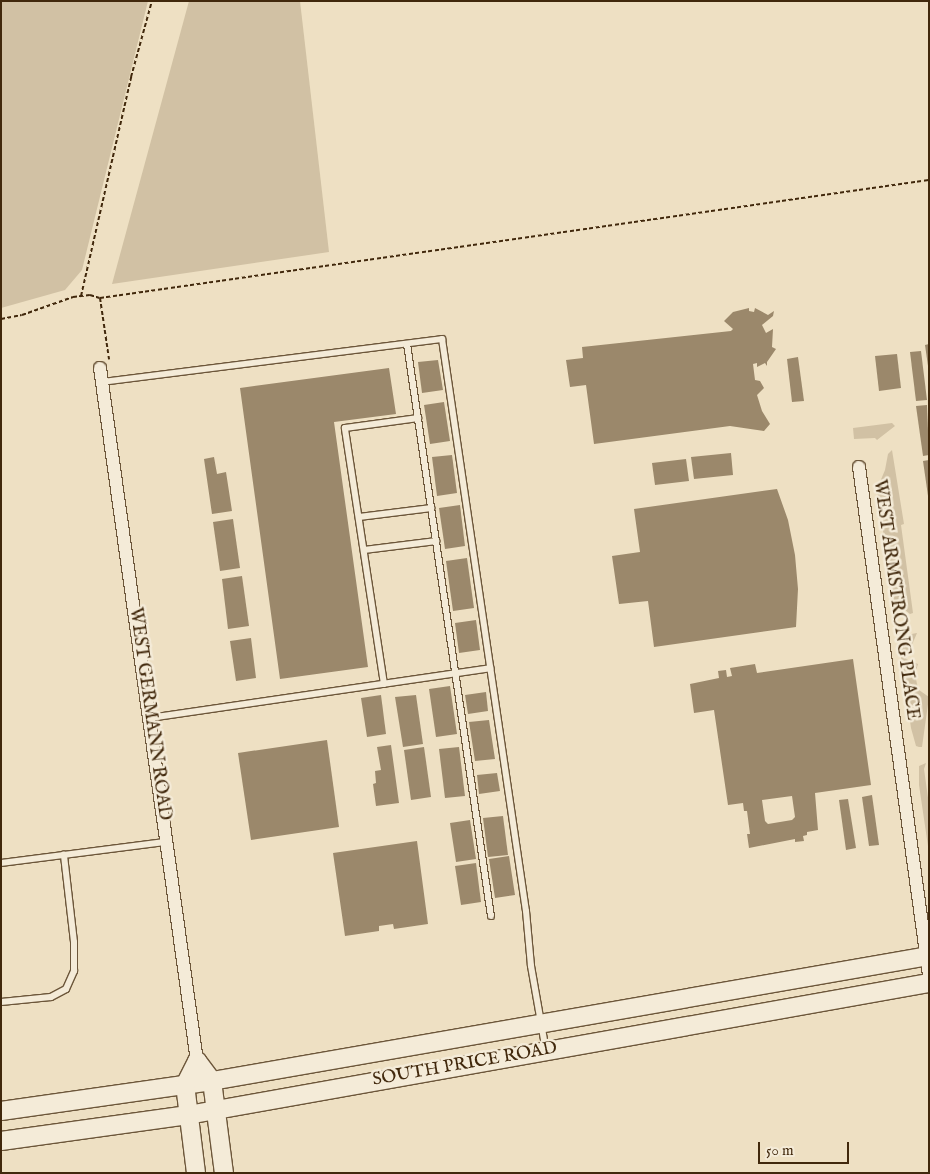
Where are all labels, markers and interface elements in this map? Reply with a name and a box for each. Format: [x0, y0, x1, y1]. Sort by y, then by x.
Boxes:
street label: WEST ARMSTRONG PLACE [867, 478, 923, 722]
street label: WEST GERMANN ROAD [123, 606, 175, 822]
street label: SOUTH PRICE ROAD [371, 1038, 559, 1092]
scale bar [760, 1132, 851, 1164]
text: 50 m [766, 1141, 794, 1160]

